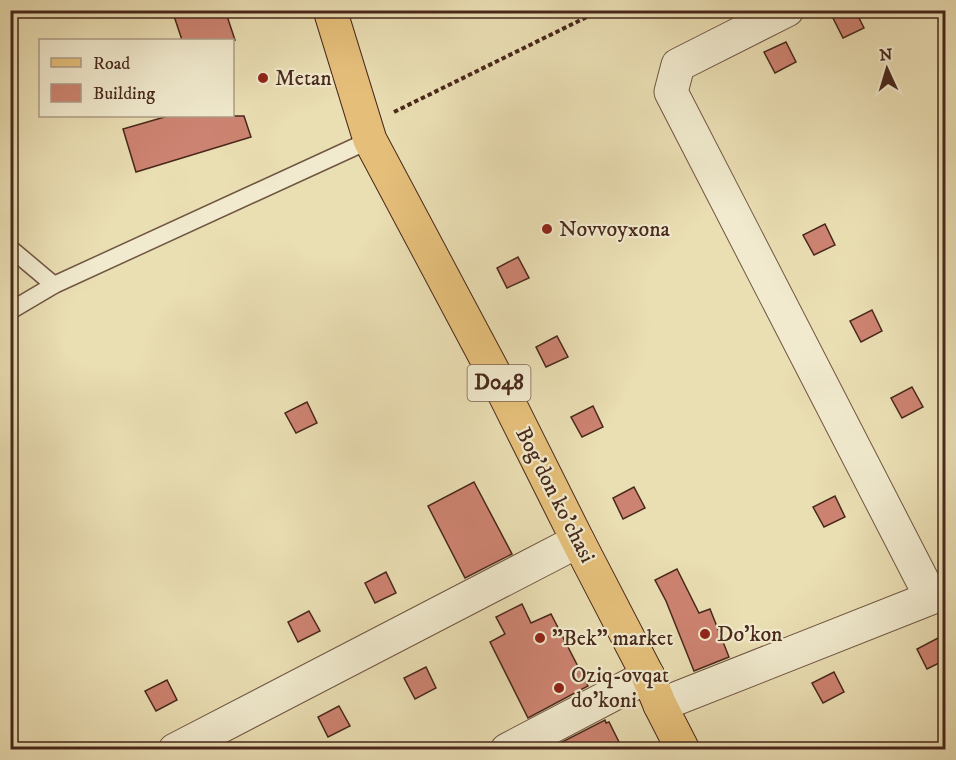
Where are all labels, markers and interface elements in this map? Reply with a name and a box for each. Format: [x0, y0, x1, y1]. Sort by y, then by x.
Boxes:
legend [39, 39, 234, 117]
north arrow [857, 39, 917, 99]
text: N [879, 45, 893, 65]
text: Road [93, 53, 130, 75]
place label: Metan [275, 65, 332, 92]
marker: Metan [256, 71, 270, 85]
text: Building [93, 83, 155, 105]
place label: Novvoyxona [559, 216, 671, 243]
marker: Novvoyxona [540, 222, 554, 236]
road number: D048 [468, 365, 530, 401]
street label: Bog'don ko'chasi [509, 423, 601, 567]
place label: Do'kon [717, 621, 783, 648]
place label: "Bek" market [552, 625, 673, 652]
marker: Do'kon [698, 627, 712, 641]
marker: "Bek" market [533, 631, 547, 645]
place label: Oziq-ovqat do'koni [571, 662, 669, 714]
marker: Oziq-ovqat do'koni [552, 681, 566, 695]

